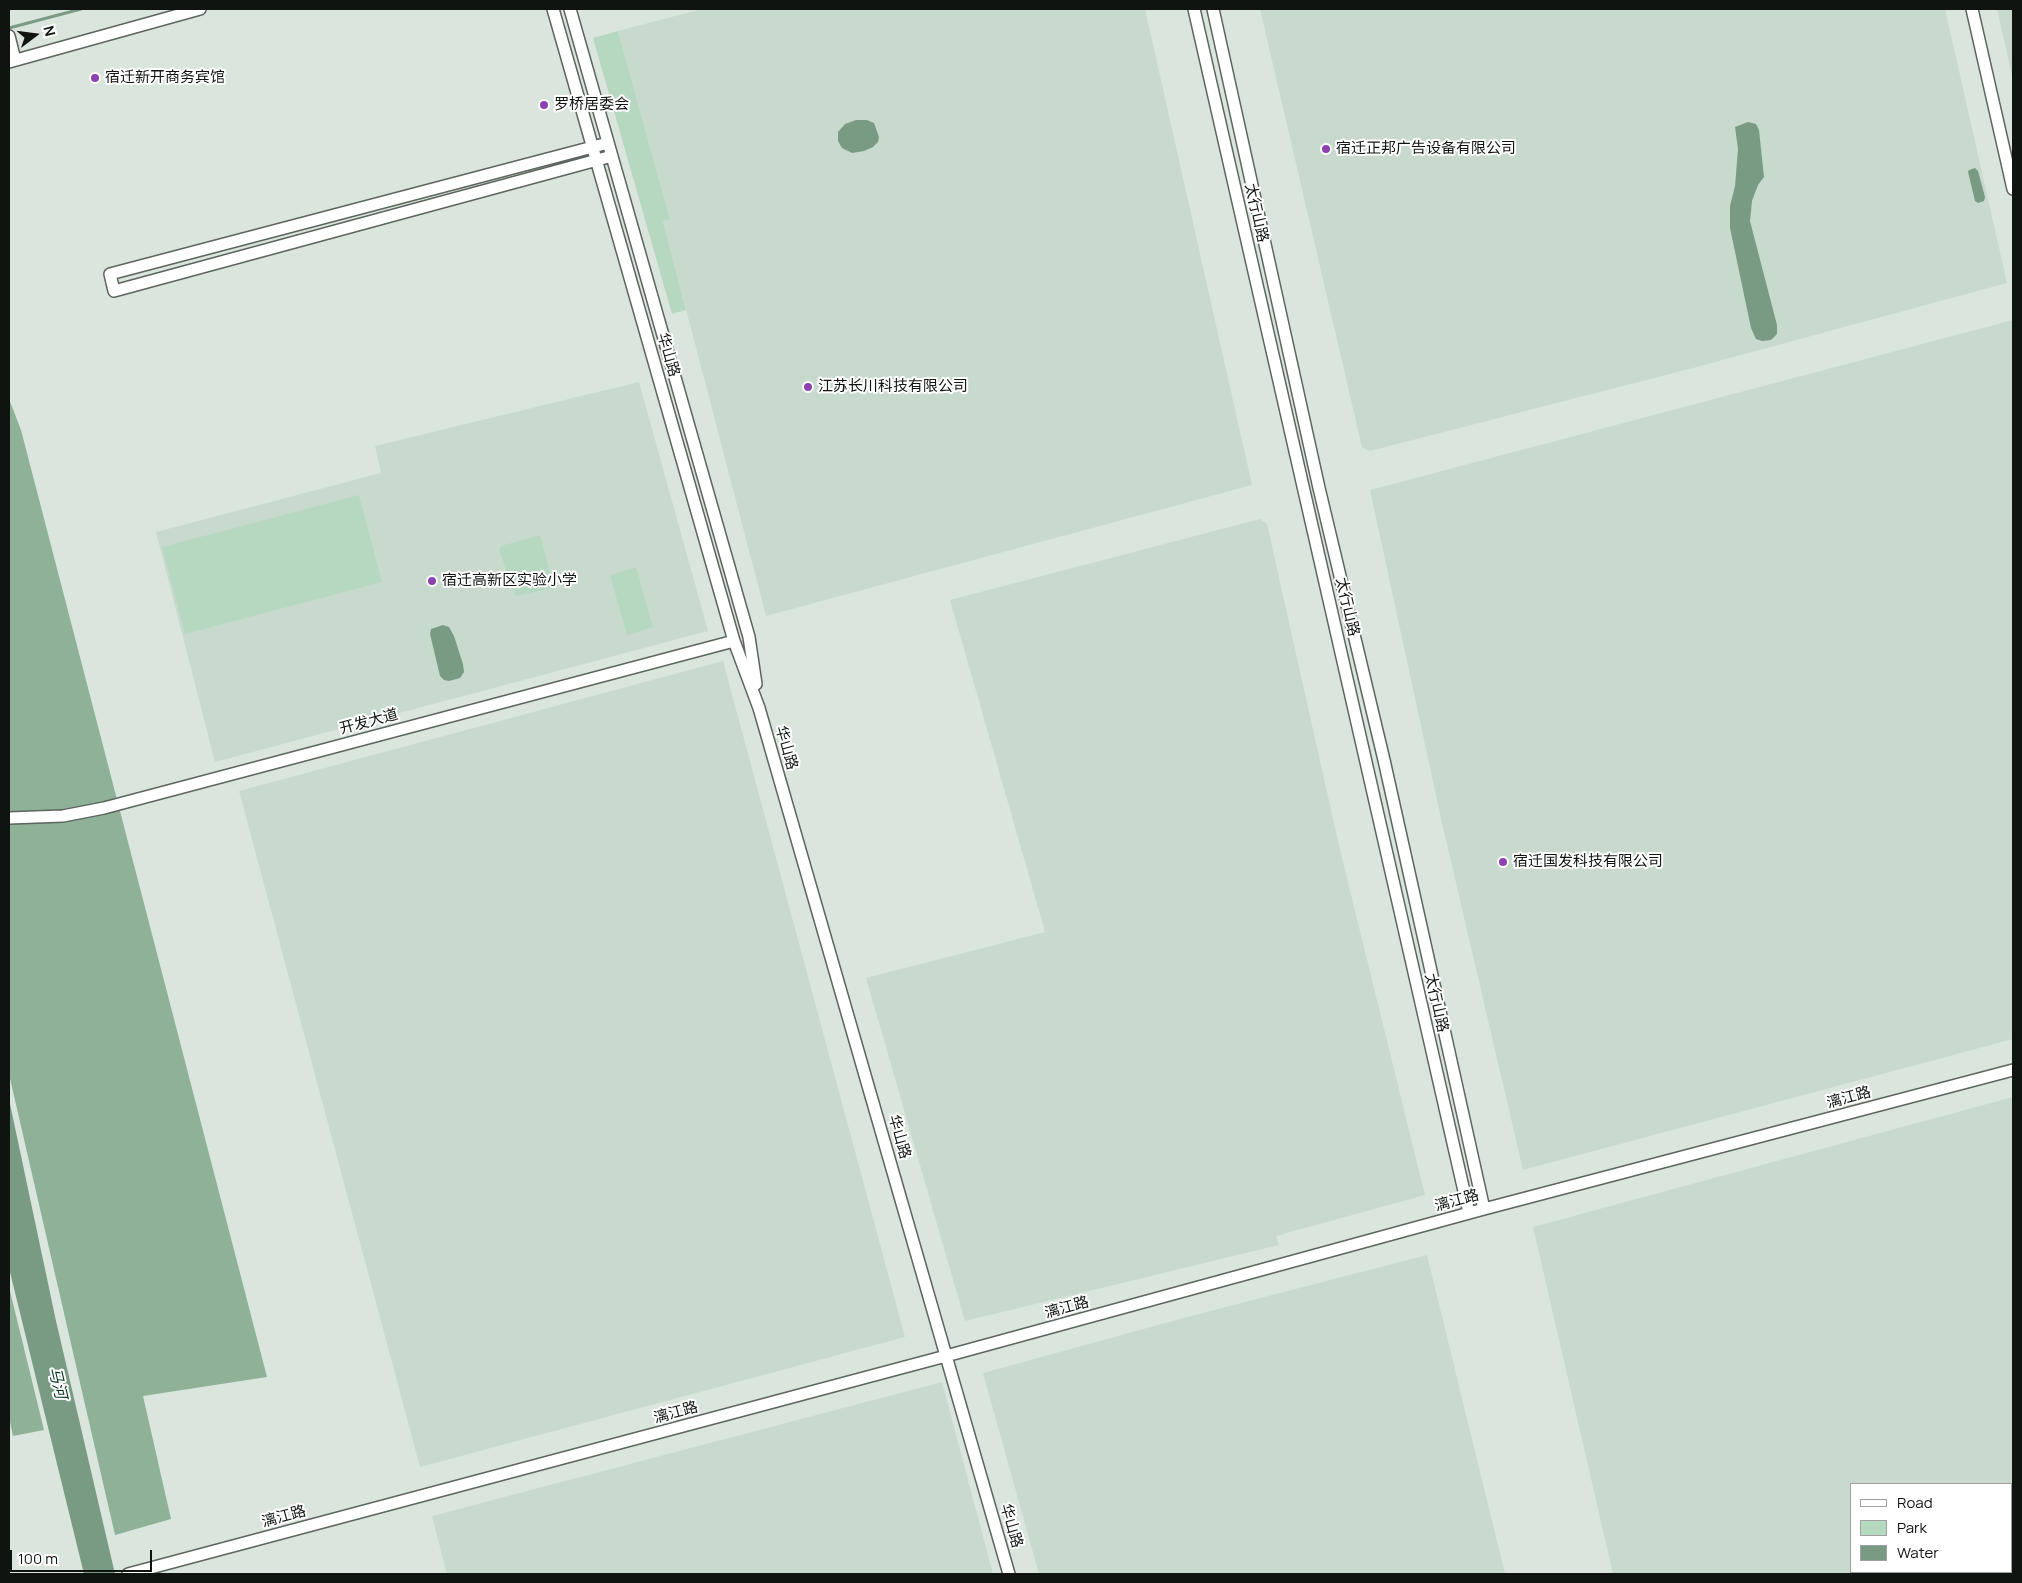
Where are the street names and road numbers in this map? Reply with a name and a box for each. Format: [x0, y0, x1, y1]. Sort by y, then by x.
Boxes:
street label: 太行山路 [1240, 182, 1272, 244]
street label: 华山路 [653, 331, 683, 379]
street label: 太行山路 [1331, 576, 1363, 638]
street label: 开发大道 [338, 706, 400, 738]
street label: 华山路 [771, 724, 801, 772]
street label: 太行山路 [1420, 972, 1452, 1034]
street label: 漓江路 [1825, 1083, 1873, 1113]
street label: 华山路 [884, 1113, 914, 1161]
street label: 漓江路 [1433, 1186, 1481, 1216]
street label: 漓江路 [1043, 1293, 1091, 1323]
street label: 漓江路 [652, 1398, 700, 1428]
street label: 漓江路 [260, 1502, 308, 1532]
street label: 华山路 [996, 1502, 1026, 1550]

